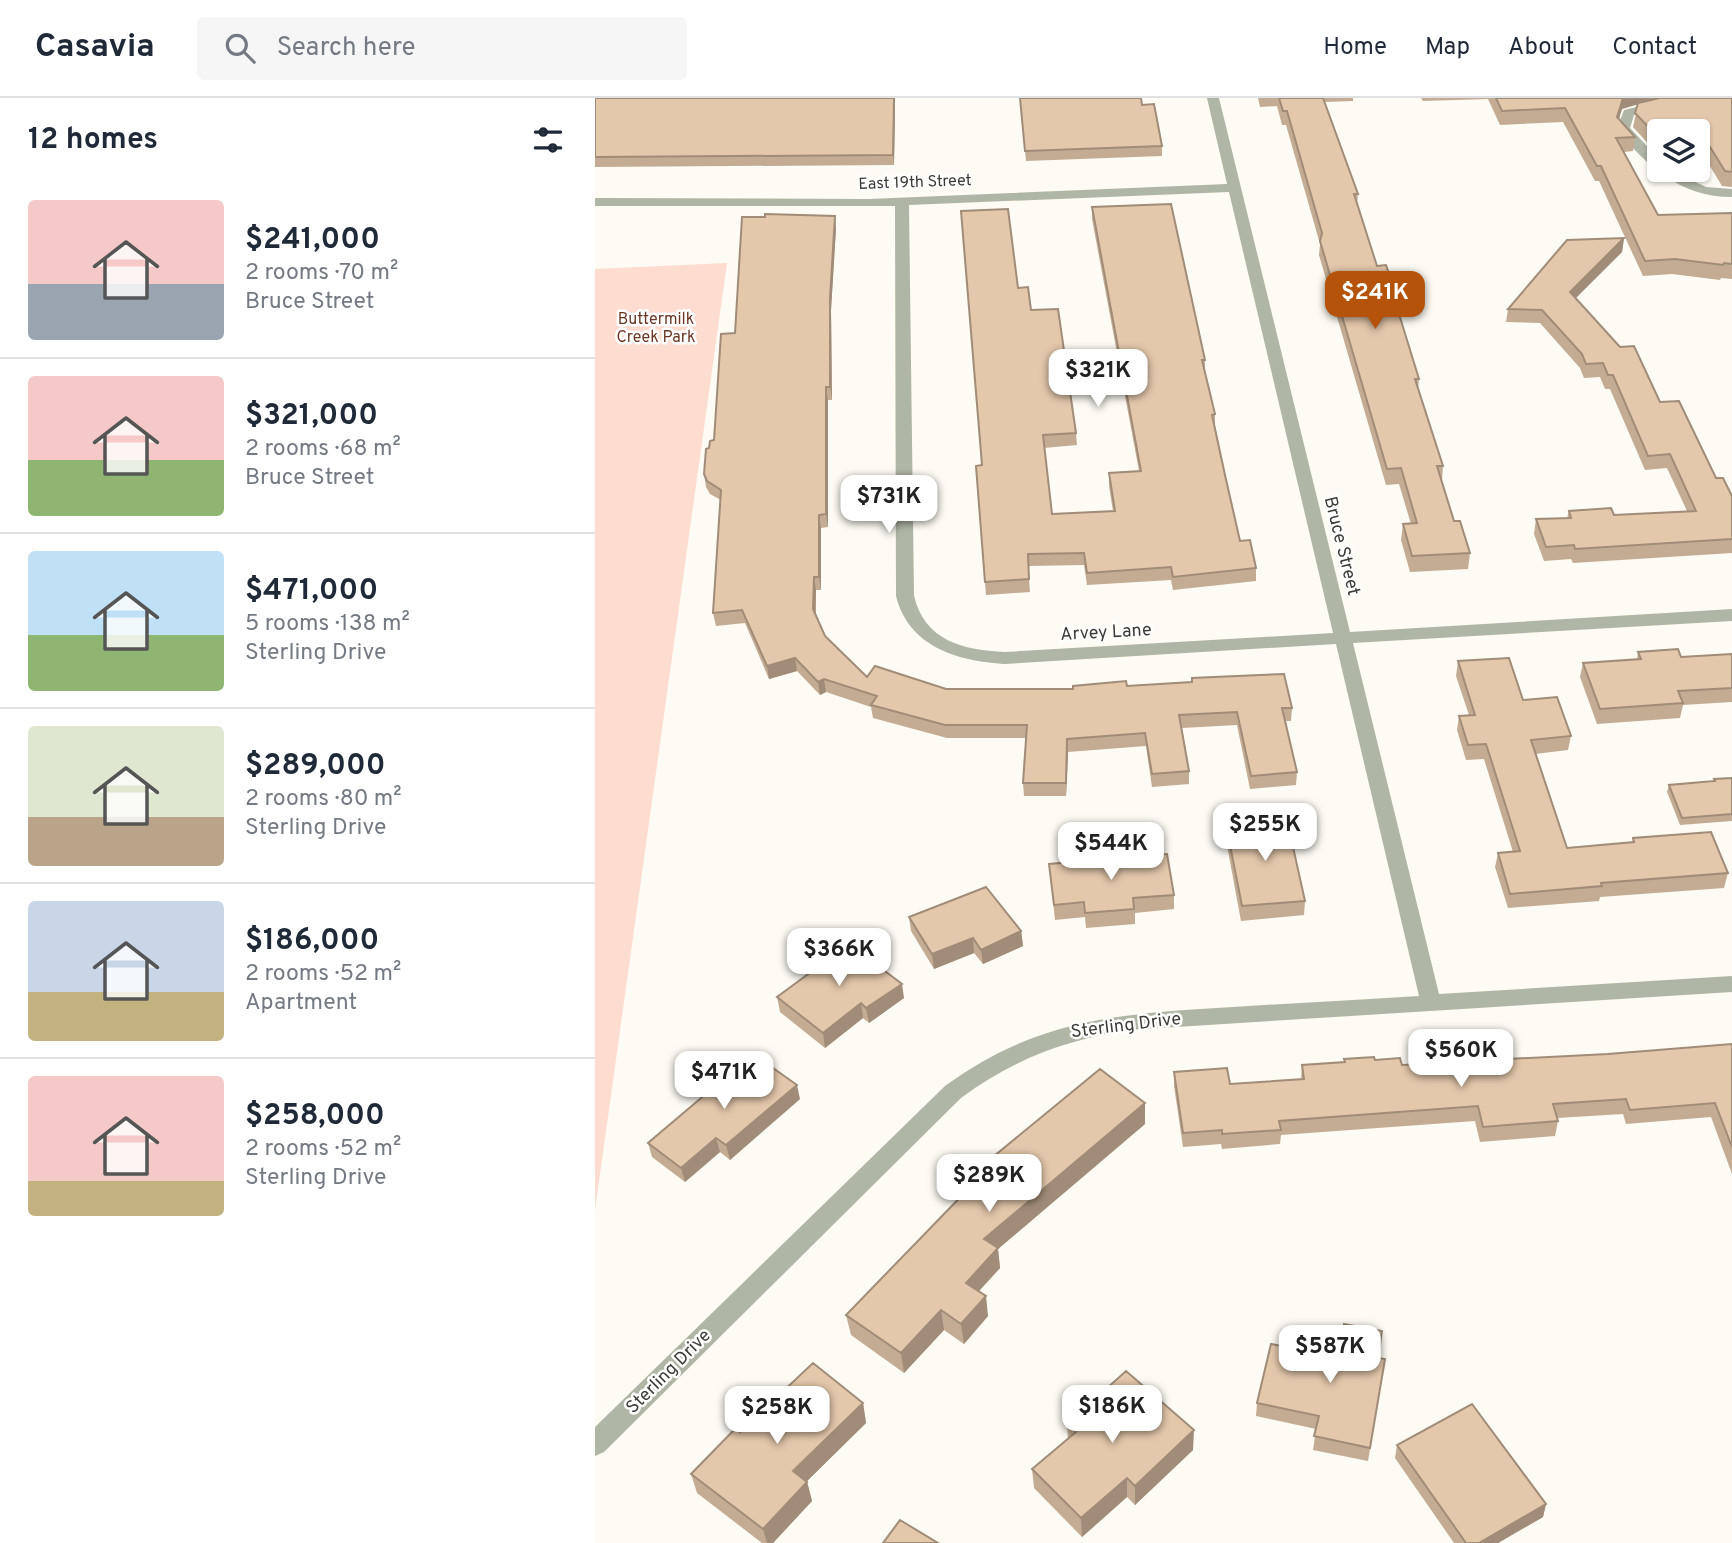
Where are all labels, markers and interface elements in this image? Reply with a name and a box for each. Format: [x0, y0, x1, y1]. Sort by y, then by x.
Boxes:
search box [197, 17, 687, 80]
text: Casavia [35, 27, 155, 69]
icon: search [221, 29, 259, 67]
text: Search here [277, 32, 416, 65]
text: Home [1323, 33, 1387, 63]
text: Map [1425, 33, 1470, 63]
text: About [1508, 33, 1574, 63]
text: Contact [1612, 33, 1697, 63]
map controls [1647, 119, 1710, 182]
button: layers [1647, 119, 1710, 182]
icon: filters [529, 121, 567, 159]
text: 12 homes [28, 122, 158, 159]
street label: East 19th Street [858, 171, 972, 195]
text: $241,000 [245, 222, 380, 259]
icon: home [84, 228, 168, 312]
text: 2 rooms · 70 m² [245, 259, 398, 288]
pin: $241K [1326, 272, 1424, 331]
text: $241K [1341, 279, 1409, 308]
text: Bruce Street [245, 288, 374, 317]
park label: Buttermilk Creek Park [617, 310, 695, 348]
pin: $321K [1049, 350, 1147, 409]
text: $321K [1065, 357, 1131, 386]
text: $321,000 [245, 398, 378, 435]
icon: home [84, 404, 168, 488]
text: 2 rooms · 68 m² [245, 435, 401, 464]
text: Bruce Street [245, 464, 374, 493]
pin: $731K [840, 476, 938, 535]
text: $731K [856, 483, 922, 512]
street label: Bruce Street [1318, 494, 1364, 598]
text: $471,000 [245, 573, 378, 610]
icon: home [84, 579, 168, 663]
text: 5 rooms · 138 m² [245, 610, 410, 639]
street label: Arvey Lane [1060, 619, 1152, 647]
text: Sterling Drive [245, 639, 386, 668]
text: $289,000 [245, 748, 386, 785]
icon: home [84, 754, 168, 838]
text: 2 rooms · 80 m² [245, 785, 402, 814]
pin: $255K [1216, 804, 1314, 863]
text: $255K [1229, 811, 1301, 840]
text: Sterling Drive [245, 814, 386, 843]
pin: $544K [1062, 822, 1160, 882]
text: $544K [1074, 830, 1148, 859]
text: $186,000 [245, 923, 379, 960]
pin: $366K [790, 928, 888, 988]
icon: home [84, 929, 168, 1013]
text: $366K [803, 936, 875, 965]
text: 2 rooms · 52 m² [245, 960, 401, 989]
text: Apartment [245, 989, 357, 1018]
street label: Sterling Drive [1070, 1008, 1182, 1044]
pin: $560K [1412, 1030, 1510, 1089]
text: $560K [1424, 1037, 1498, 1066]
pin: $471K [675, 1052, 773, 1111]
text: $471K [691, 1059, 757, 1088]
text: $258,000 [245, 1098, 385, 1135]
icon: home [84, 1104, 168, 1188]
text: 2 rooms · 52 m² [245, 1135, 401, 1164]
pin: $289K [940, 1154, 1038, 1214]
text: $289K [953, 1162, 1025, 1191]
text: Sterling Drive [245, 1164, 386, 1193]
street label: Sterling Drive [622, 1325, 716, 1419]
pin: $587K [1281, 1326, 1379, 1385]
text: $587K [1295, 1333, 1365, 1362]
pin: $258K [728, 1386, 826, 1446]
pin: $186K [1063, 1386, 1161, 1445]
text: $186K [1078, 1393, 1146, 1422]
text: $258K [741, 1394, 813, 1423]

